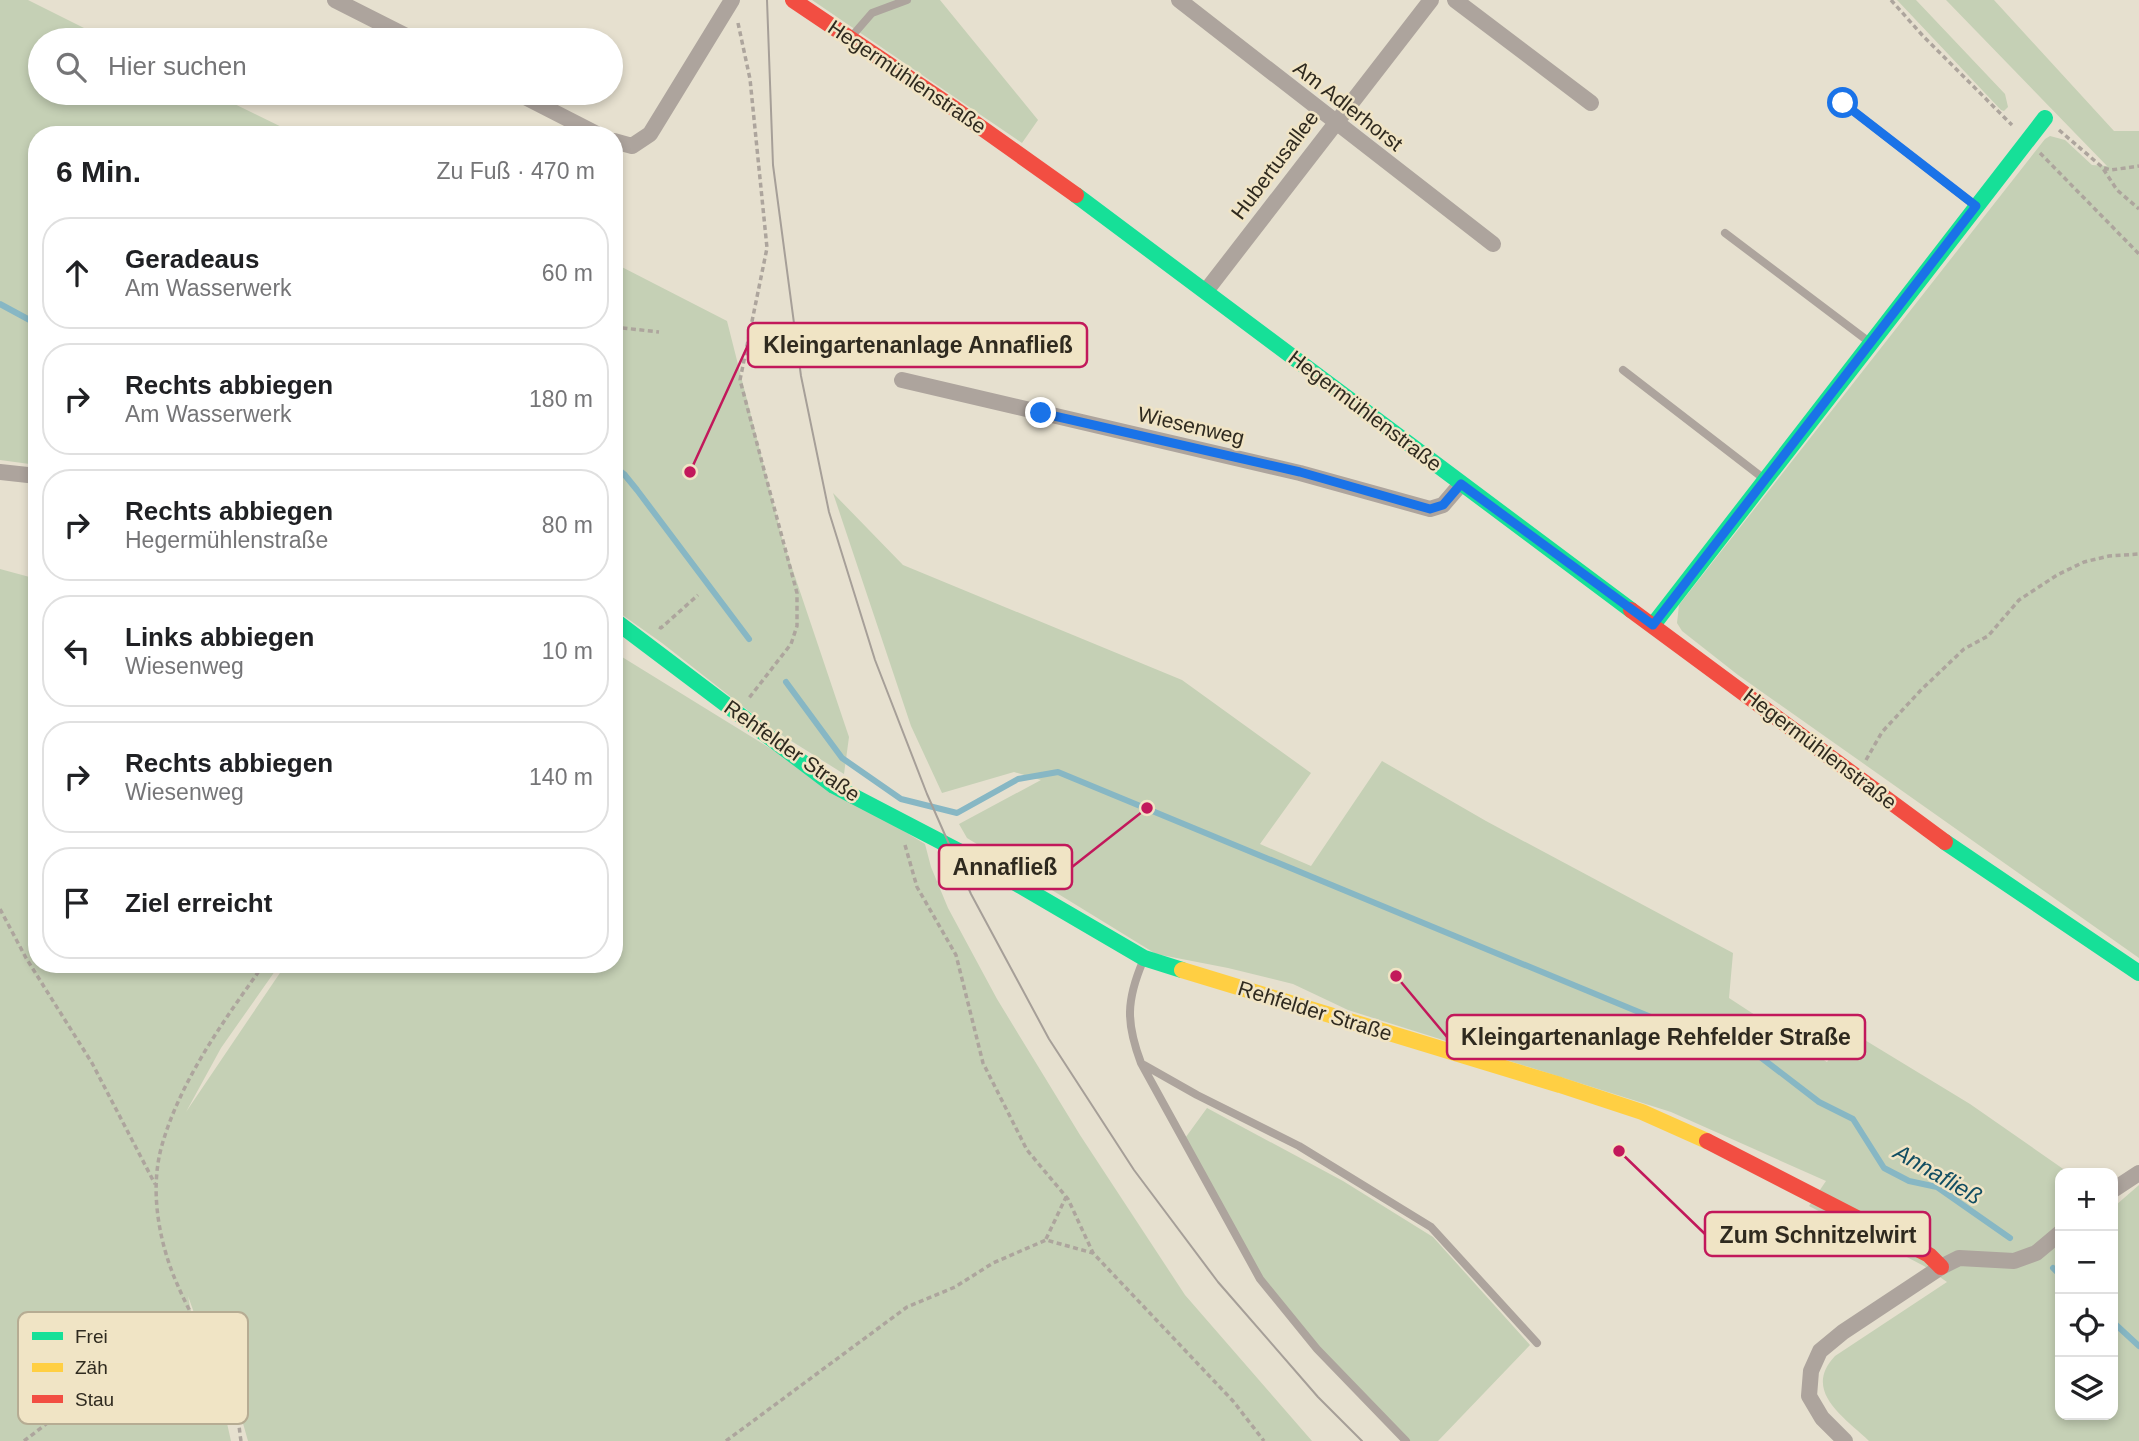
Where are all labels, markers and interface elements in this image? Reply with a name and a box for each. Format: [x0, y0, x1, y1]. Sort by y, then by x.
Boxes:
street label: Hegermühlenstraße [824, 15, 991, 138]
search box [28, 28, 623, 105]
icon: search [52, 48, 90, 86]
text: Hier suchen [108, 51, 247, 81]
street label: Am Adlerhorst [1289, 56, 1407, 155]
route start [1827, 87, 1858, 118]
street label: Hubertusallee [1226, 106, 1323, 223]
text: 6 Min. [56, 155, 141, 188]
text: Zu Fuß · 470 m [437, 158, 595, 184]
text: Geradeaus [125, 244, 259, 274]
icon: ahead [58, 254, 96, 292]
text: 60 m [542, 260, 593, 286]
text: Am Wasserwerk [125, 275, 292, 301]
callout: Kleingartenanlage Annafließ [748, 323, 1087, 367]
text: Kleingartenanlage Annafließ [763, 332, 1073, 358]
street label: Hegermühlenstraße [1284, 346, 1446, 476]
text: Rechts abbiegen [125, 370, 333, 400]
icon: right [58, 380, 96, 418]
text: 180 m [529, 386, 593, 412]
route end [1025, 397, 1056, 428]
text: Am Wasserwerk [125, 401, 292, 427]
street label: Wiesenweg [1136, 402, 1247, 449]
text: Rechts abbiegen [125, 496, 333, 526]
icon: right [58, 506, 96, 544]
text: 80 m [542, 512, 593, 538]
text: Hegermühlenstraße [125, 527, 328, 553]
text: Links abbiegen [125, 622, 314, 652]
icon: left [58, 632, 96, 670]
text: 10 m [542, 638, 593, 664]
text: Wiesenweg [125, 653, 244, 679]
street label: Hegermühlenstraße [1739, 684, 1901, 814]
street label: Rehfelder Straße [720, 695, 864, 806]
text: Rechts abbiegen [125, 748, 333, 778]
icon: right [58, 758, 96, 796]
text: 140 m [529, 764, 593, 790]
text: Wiesenweg [125, 779, 244, 805]
callout: Annafließ [939, 845, 1072, 889]
text: Annafließ [953, 854, 1057, 880]
icon: arrive [58, 884, 96, 922]
text: Ziel erreicht [125, 888, 272, 918]
street label: Rehfelder Straße [1235, 976, 1395, 1045]
callout: Kleingartenanlage Rehfelder Straße [1447, 1015, 1865, 1059]
text: Kleingartenanlage Rehfelder Straße [1461, 1024, 1851, 1050]
water label: Annafließ [1888, 1137, 1987, 1210]
map controls [2055, 1168, 2118, 1420]
button: + [2055, 1168, 2118, 1231]
callout: Zum Schnitzelwirt [1705, 1212, 1930, 1256]
text: Zum Schnitzelwirt [1720, 1222, 1917, 1248]
button: − [2055, 1231, 2118, 1294]
button: locate [2055, 1294, 2118, 1357]
legend [18, 1312, 248, 1424]
text: Frei [75, 1326, 108, 1347]
text: Zäh [75, 1357, 108, 1378]
button: layers [2055, 1357, 2118, 1420]
text: Stau [75, 1389, 114, 1410]

